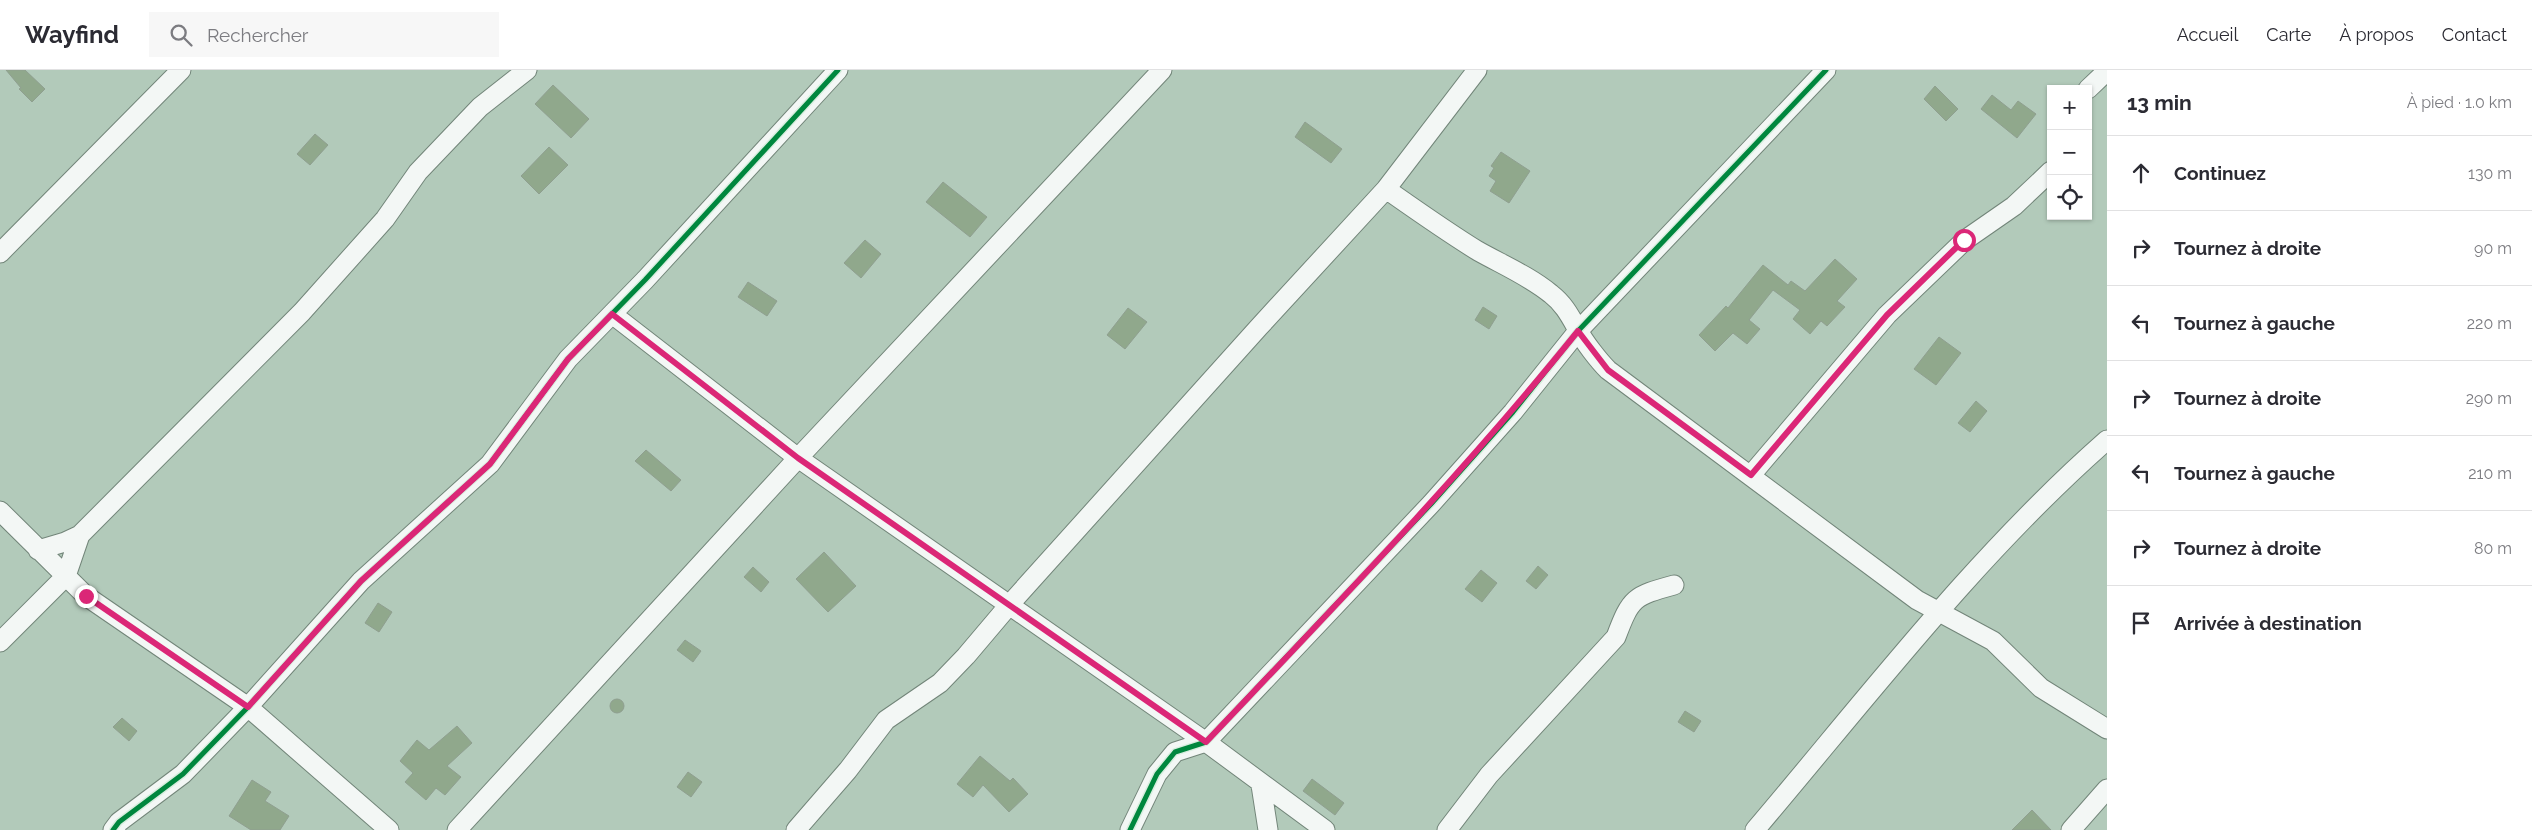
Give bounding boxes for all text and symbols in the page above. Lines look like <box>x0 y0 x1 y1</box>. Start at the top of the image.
search box <box>149 12 499 57</box>
text: Wayfind <box>25 20 119 49</box>
icon: search <box>167 21 195 49</box>
text: Rechercher <box>207 24 309 46</box>
text: Accueil <box>2177 24 2238 45</box>
text: Carte <box>2266 24 2311 45</box>
text: À propos <box>2339 24 2414 45</box>
text: Contact <box>2442 24 2507 45</box>
map controls <box>2047 85 2092 220</box>
button: + <box>2047 85 2092 130</box>
text: 13 min <box>2127 90 2192 115</box>
text: À pied · 1.0 km <box>2407 93 2512 112</box>
button: − <box>2047 130 2092 175</box>
icon: ahead <box>2127 159 2155 187</box>
text: Continuez <box>2174 162 2266 184</box>
text: 130 m <box>2468 164 2512 183</box>
button: locate <box>2047 175 2092 220</box>
route start <box>1953 229 1976 252</box>
icon: right <box>2127 234 2155 262</box>
text: Tournez à droite <box>2174 237 2321 259</box>
text: 90 m <box>2474 239 2512 258</box>
icon: left <box>2127 309 2155 337</box>
text: Tournez à gauche <box>2174 312 2335 334</box>
text: 220 m <box>2467 314 2512 333</box>
icon: right <box>2127 384 2155 412</box>
text: Tournez à droite <box>2174 387 2321 409</box>
text: 290 m <box>2466 389 2512 408</box>
icon: left <box>2127 459 2155 487</box>
text: Tournez à gauche <box>2174 462 2335 484</box>
text: 210 m <box>2468 464 2512 483</box>
icon: right <box>2127 534 2155 562</box>
text: Tournez à droite <box>2174 537 2321 559</box>
text: 80 m <box>2474 539 2512 558</box>
route end <box>75 585 98 608</box>
icon: arrive <box>2127 609 2155 637</box>
text: Arrivée à destination <box>2174 612 2362 634</box>

